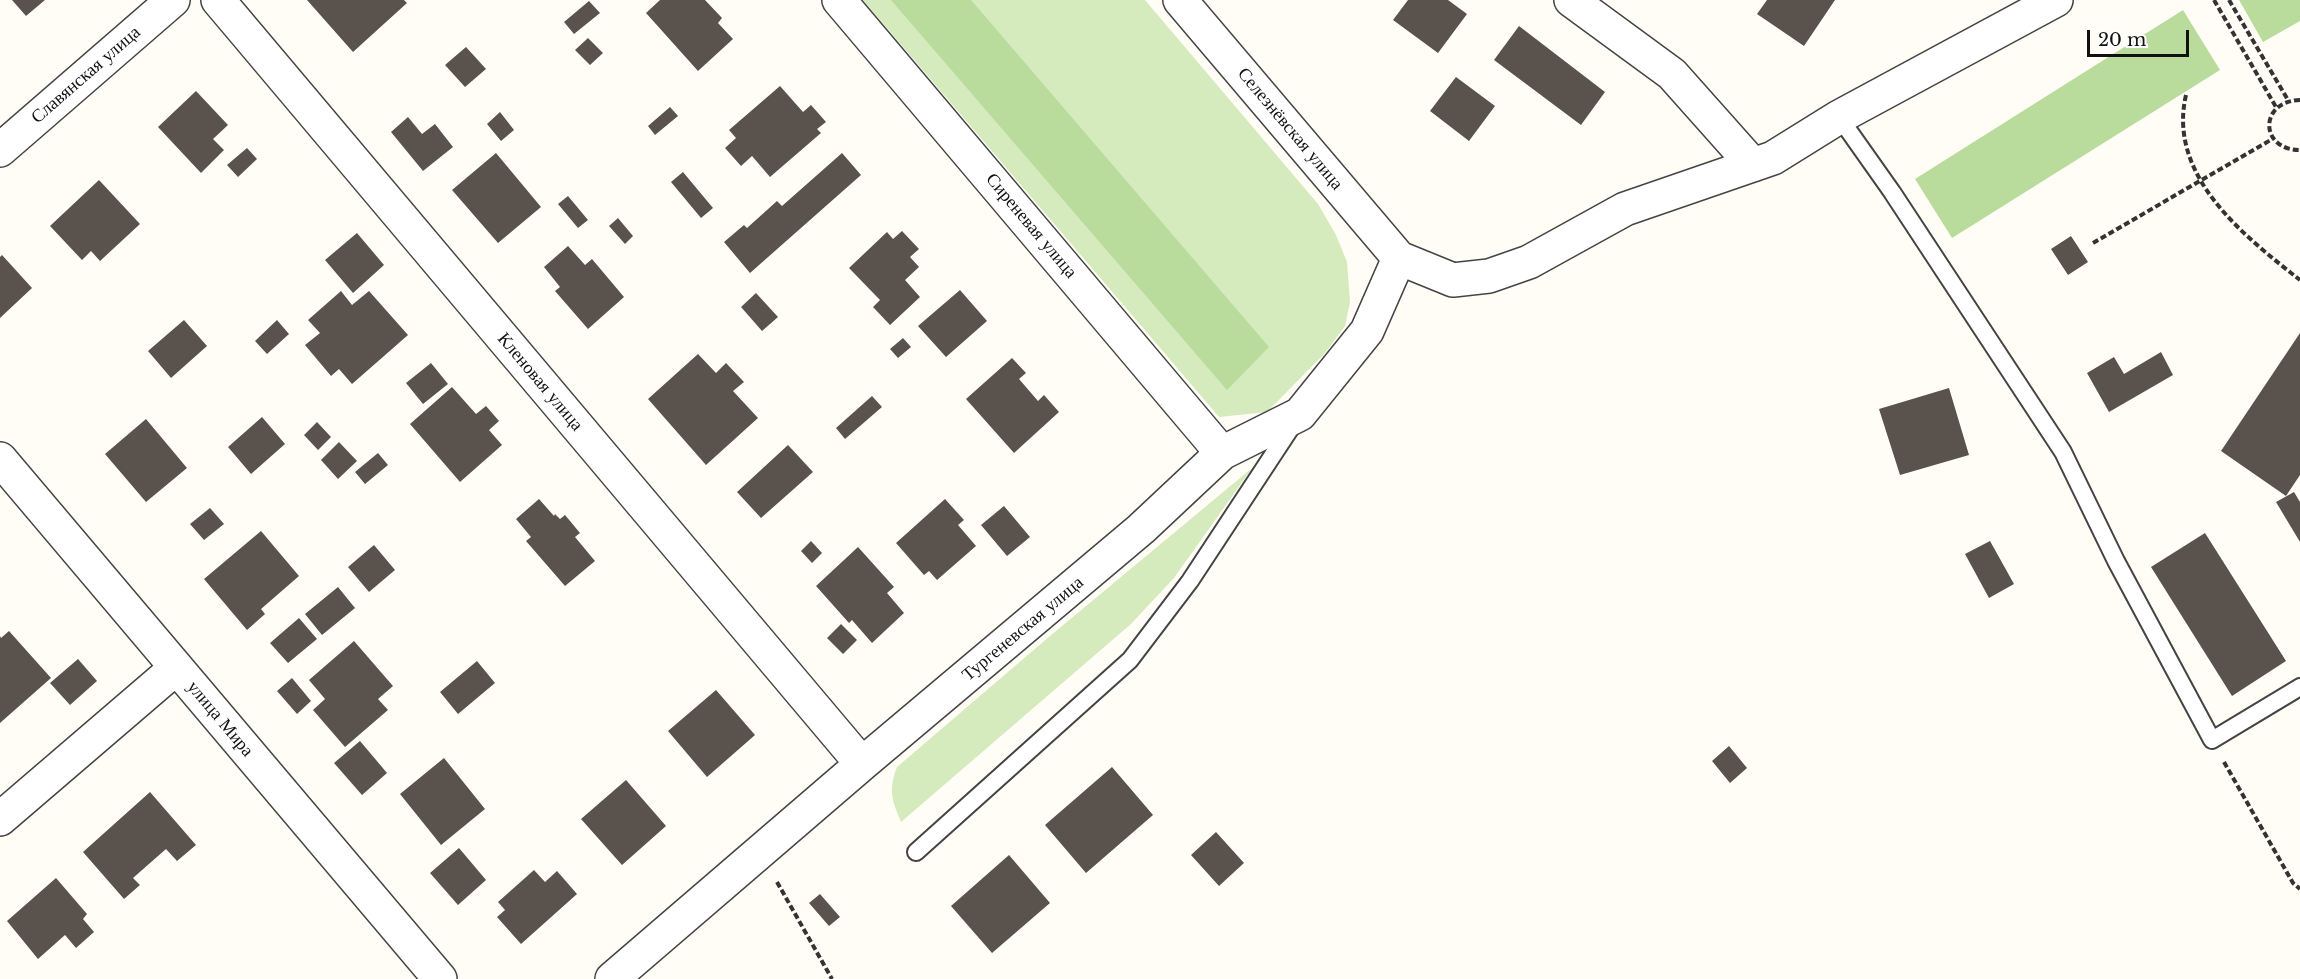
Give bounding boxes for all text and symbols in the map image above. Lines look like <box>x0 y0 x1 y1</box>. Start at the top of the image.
scale bar <box>2090 18 2192 56</box>
street label: Славянская улица <box>27 22 145 128</box>
text: 20 m <box>2098 29 2146 51</box>
street label: Селезнёвская улица <box>1233 64 1347 194</box>
street label: Сиреневая улица <box>981 169 1081 283</box>
street label: Кленовая улица <box>493 328 587 436</box>
street label: Тургеневская улица <box>958 572 1088 686</box>
street label: улица Мира <box>182 677 258 761</box>

